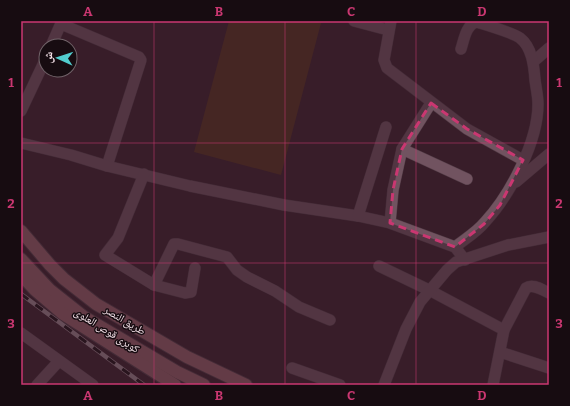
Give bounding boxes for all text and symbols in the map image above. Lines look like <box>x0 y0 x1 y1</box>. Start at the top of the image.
text: A <box>83 4 93 19</box>
text: B <box>215 4 223 19</box>
text: C <box>347 4 355 19</box>
text: D <box>477 4 487 19</box>
north arrow <box>38 38 78 78</box>
text: ش <box>42 51 56 64</box>
text: 1 <box>8 75 14 90</box>
text: 1 <box>556 75 562 90</box>
text: 2 <box>7 196 15 211</box>
text: 2 <box>555 196 563 211</box>
street label: طريق النصر <box>101 303 148 338</box>
street label: كوبرى قوص العلوى <box>72 305 142 356</box>
text: 3 <box>7 316 15 331</box>
text: 3 <box>555 316 563 331</box>
text: A <box>83 388 93 403</box>
text: B <box>215 388 223 403</box>
text: C <box>347 388 355 403</box>
text: D <box>477 388 487 403</box>

